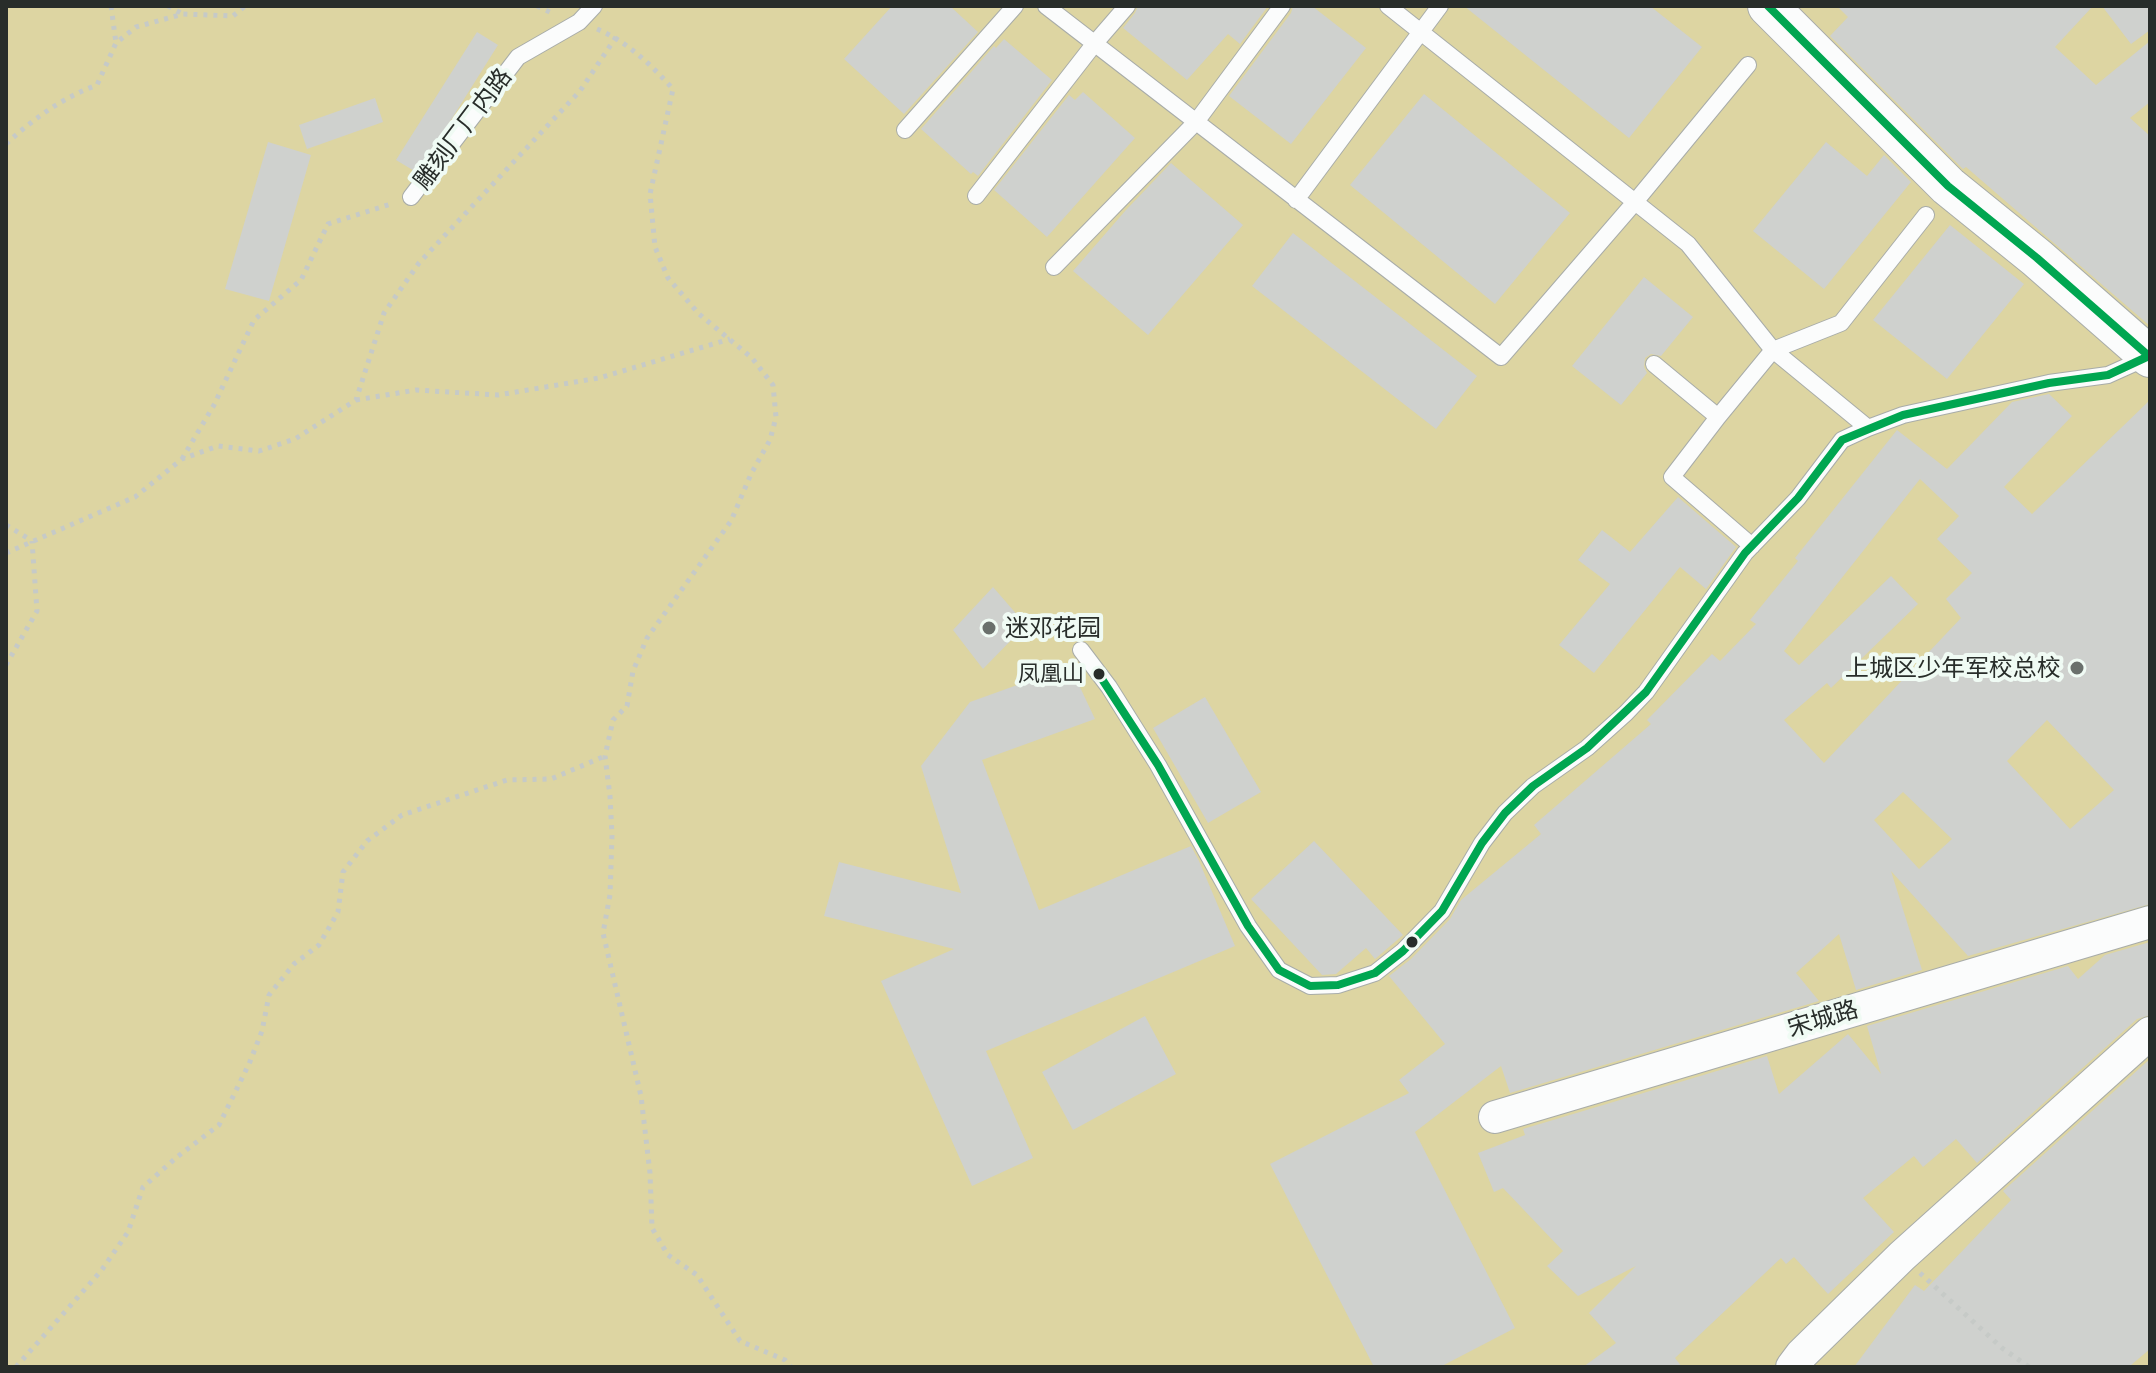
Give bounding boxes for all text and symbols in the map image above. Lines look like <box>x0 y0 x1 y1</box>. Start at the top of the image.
street label: 雕刻厂厂内路 <box>408 63 518 195</box>
place label: 迷邓花园 <box>1005 614 1101 642</box>
marker: 迷邓花园 <box>980 619 998 637</box>
place label: 上城区少年军校总校 <box>1845 654 2061 682</box>
marker: 上城区少年军校总校 <box>2068 659 2086 677</box>
place label: 凤凰山 <box>1018 661 1084 687</box>
marker: 凤凰山 <box>1091 666 1107 682</box>
unlabelled marker <box>1404 934 1420 950</box>
street label: 宋城路 <box>1784 995 1862 1043</box>

